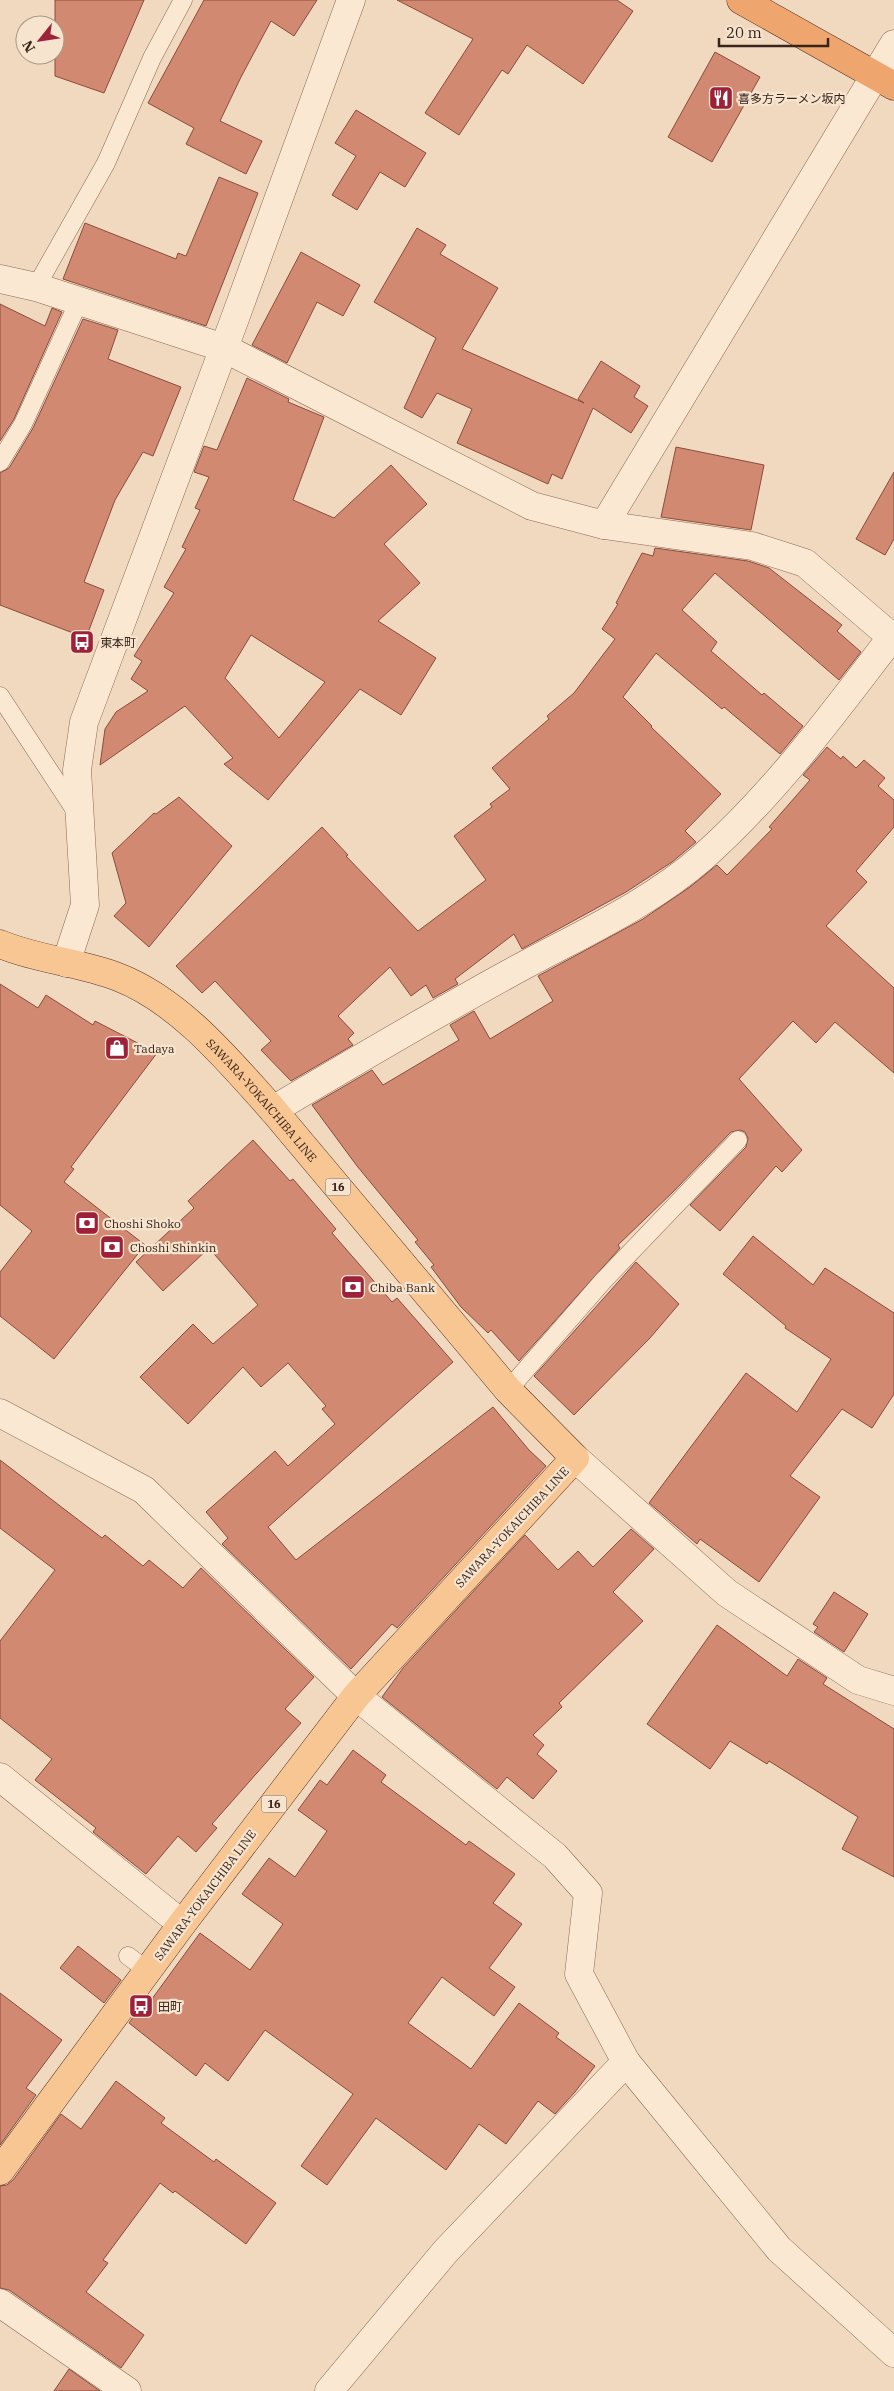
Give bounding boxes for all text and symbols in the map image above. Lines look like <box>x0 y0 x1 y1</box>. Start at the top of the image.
north arrow <box>15 15 65 65</box>
scale bar <box>719 15 828 47</box>
text: 20 m <box>726 23 762 42</box>
text: N <box>18 37 39 56</box>
restaurant icon: 喜多方ラーメン坂内 <box>708 85 734 111</box>
place label: 喜多方ラーメン坂内 <box>738 91 846 106</box>
bus stop icon: 東本町 <box>69 629 95 655</box>
place label: 東本町 <box>100 635 136 650</box>
shop icon: Tadaya <box>104 1035 130 1061</box>
street label: SAWARA-YOKAICHIBA LINE <box>203 1035 321 1165</box>
place label: Tadaya <box>134 1041 175 1056</box>
road number: 16 <box>326 1178 350 1196</box>
bank icon: Choshi Shoko <box>74 1210 100 1236</box>
place label: Choshi Shoko <box>104 1216 181 1231</box>
bank icon: Choshi Shinkin <box>99 1234 125 1260</box>
place label: Choshi Shinkin <box>130 1240 217 1255</box>
bank icon: Chiba Bank <box>340 1274 366 1300</box>
place label: Chiba Bank <box>370 1280 435 1295</box>
street label: SAWARA-YOKAICHIBA LINE <box>452 1464 572 1590</box>
road number: 16 <box>262 1796 286 1812</box>
street label: SAWARA-YOKAICHIBA LINE <box>151 1827 259 1963</box>
bus stop icon: 田町 <box>128 1993 154 2019</box>
place label: 田町 <box>158 1999 182 2014</box>

